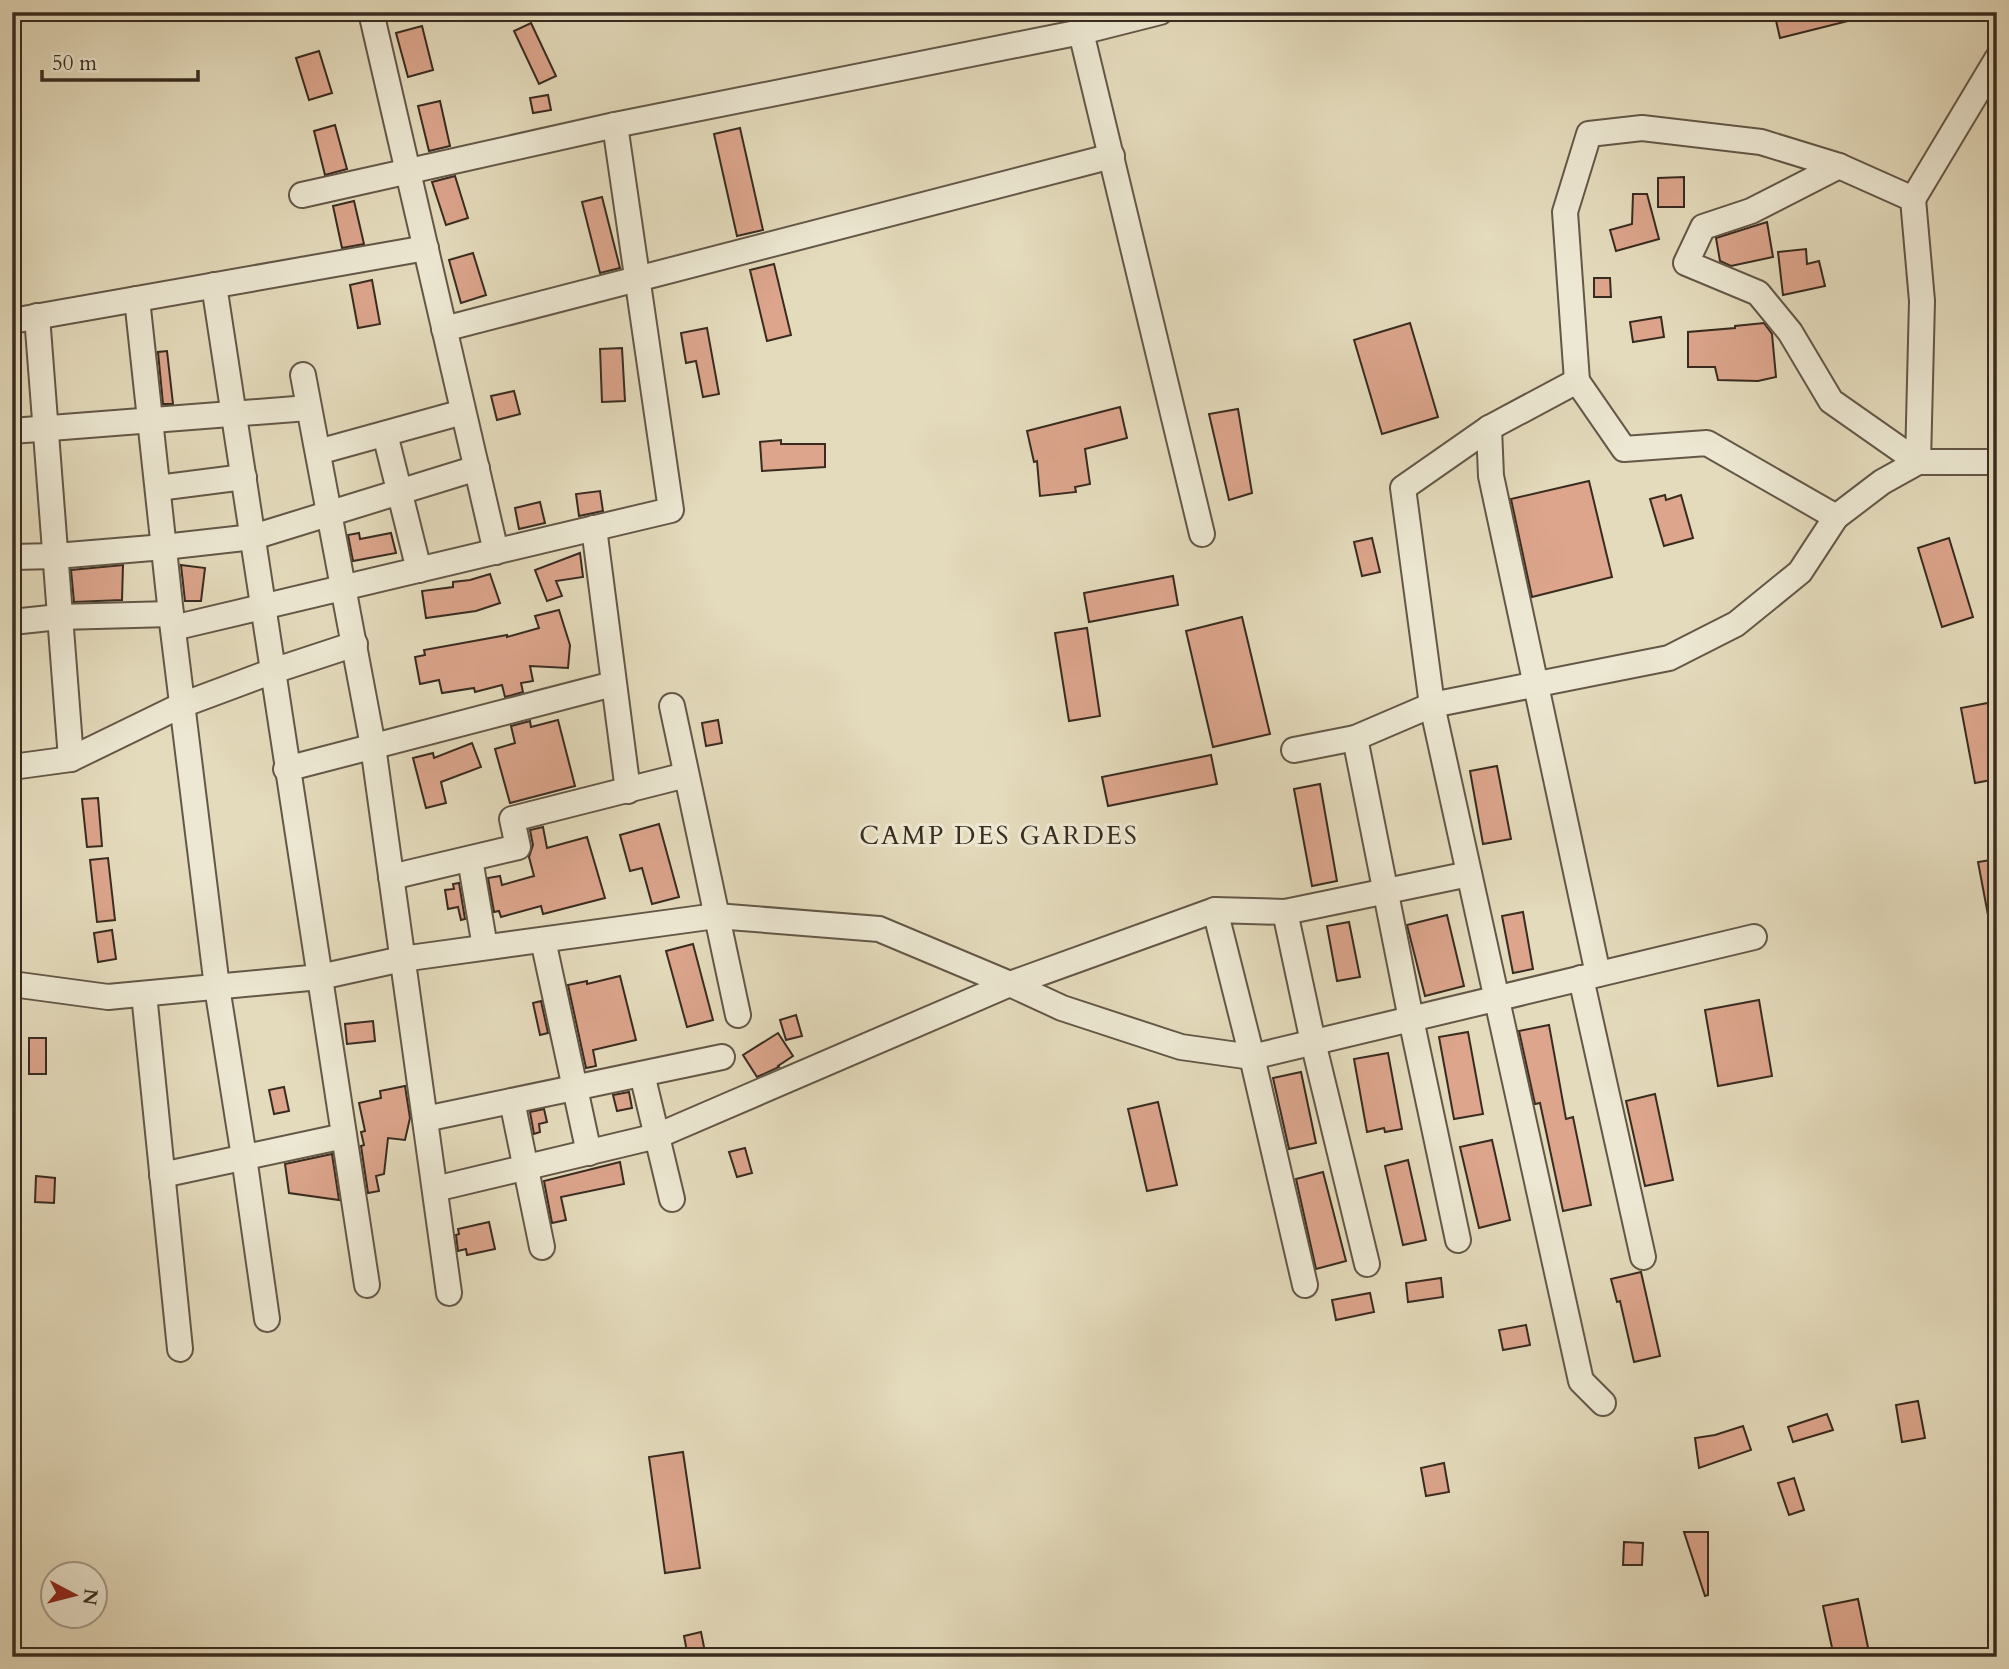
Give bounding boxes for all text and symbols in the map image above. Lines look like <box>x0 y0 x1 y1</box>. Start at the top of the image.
scale bar <box>42 38 198 82</box>
text: 50 m <box>52 49 97 78</box>
district label: CAMP DES GARDES <box>859 818 1139 853</box>
north arrow <box>38 1560 108 1630</box>
text: N <box>76 1587 104 1607</box>

